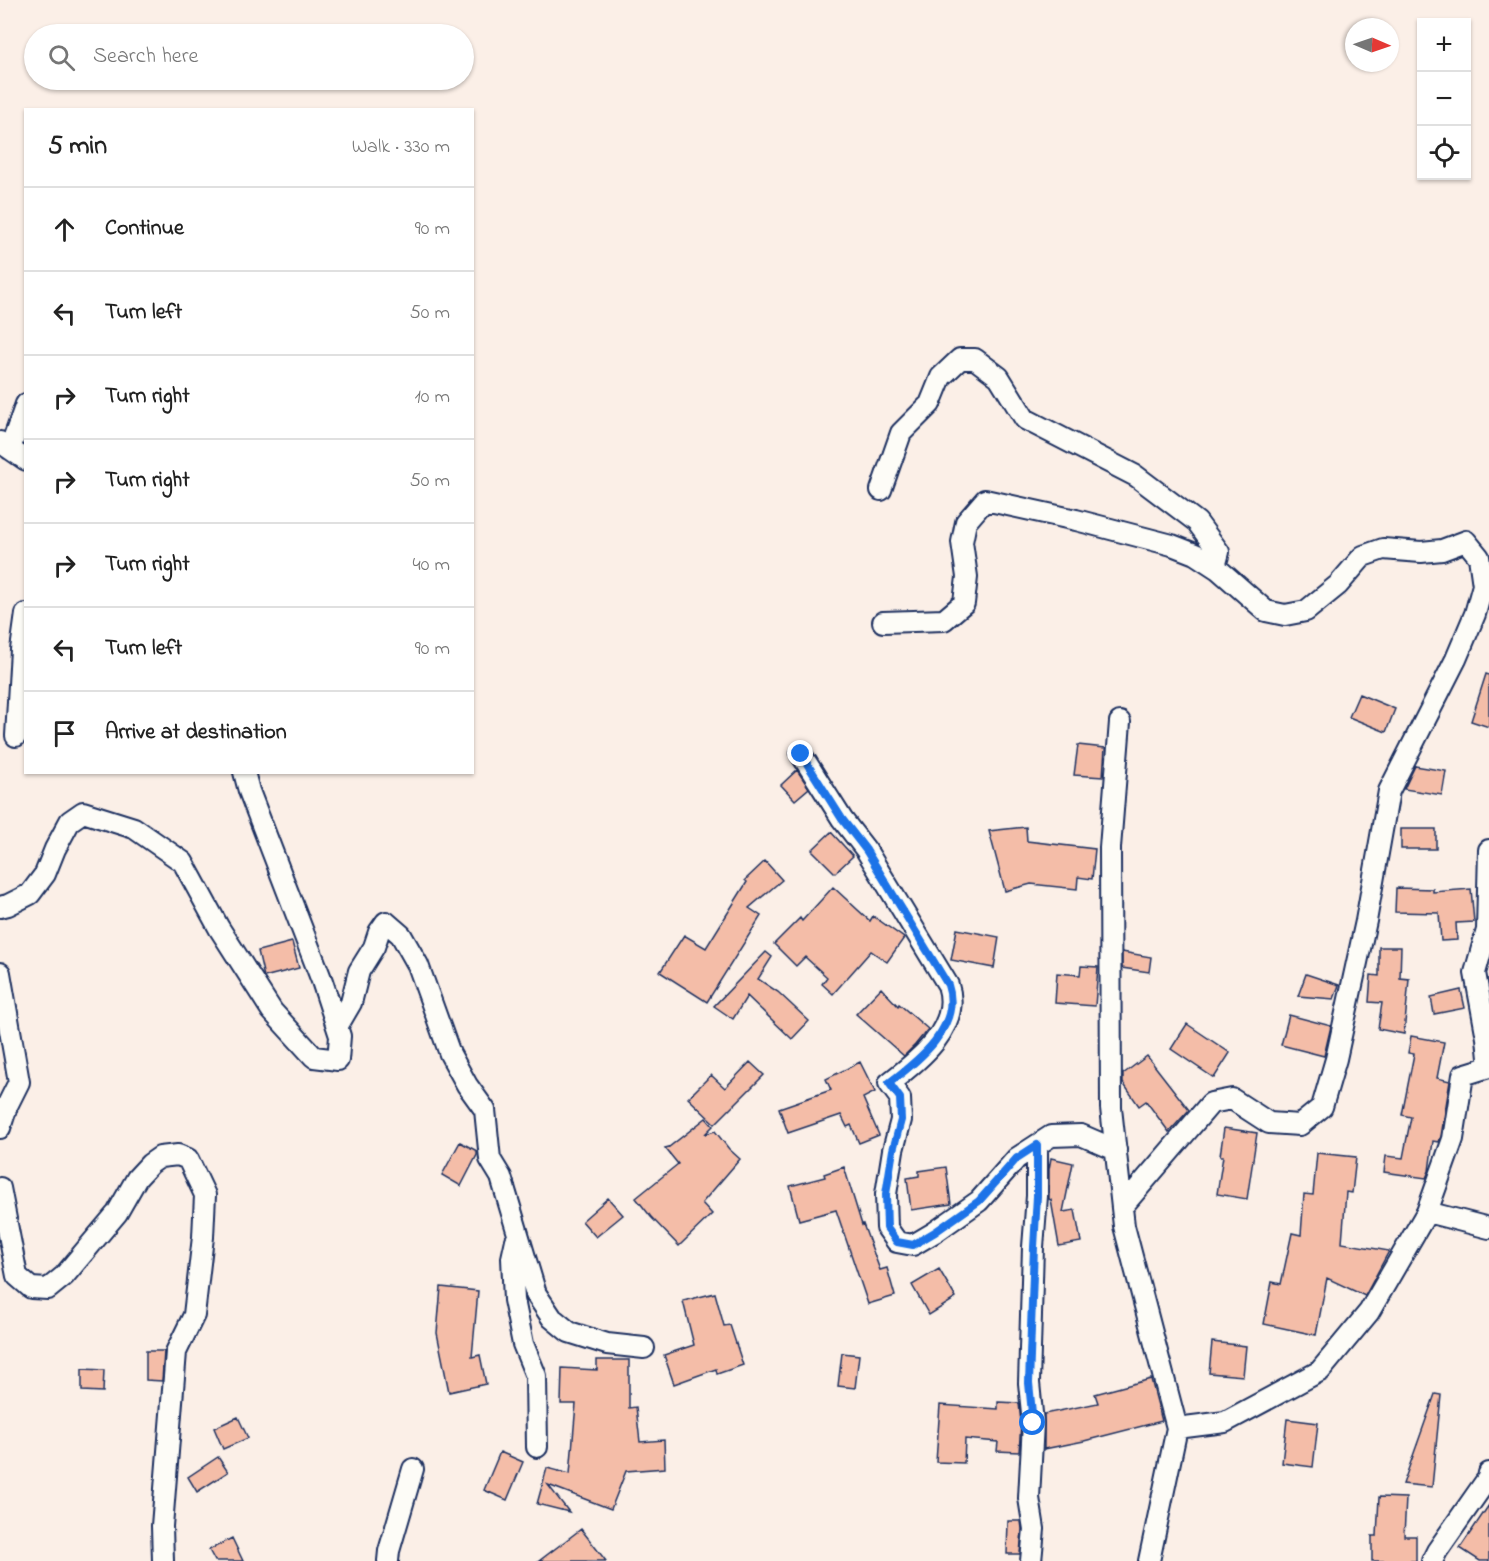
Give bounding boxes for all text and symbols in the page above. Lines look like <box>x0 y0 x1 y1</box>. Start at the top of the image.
north arrow <box>1345 18 1399 72</box>
map controls <box>1417 18 1471 180</box>
button: + <box>1417 18 1471 72</box>
search box <box>24 24 474 90</box>
icon: search <box>45 41 78 74</box>
text: Search here <box>93 41 198 73</box>
button: − <box>1417 72 1471 126</box>
button: locate <box>1417 126 1471 180</box>
text: 5 min <box>48 128 107 166</box>
text: Walk · 330 m <box>352 133 450 162</box>
icon: ahead <box>48 213 81 246</box>
text: Continue <box>105 213 184 245</box>
text: 90 m <box>415 215 450 244</box>
icon: left <box>48 297 81 330</box>
text: Turn left <box>105 297 182 329</box>
text: 50 m <box>409 299 450 328</box>
icon: right <box>48 381 81 414</box>
text: Turn right <box>105 381 190 413</box>
text: 10 m <box>414 383 450 412</box>
icon: right <box>48 465 81 498</box>
text: Turn right <box>105 465 190 497</box>
text: 50 m <box>409 467 450 496</box>
icon: right <box>48 549 81 582</box>
text: Turn right <box>105 549 190 581</box>
text: 40 m <box>413 551 450 580</box>
icon: left <box>48 633 81 666</box>
text: Turn left <box>105 633 182 665</box>
text: 90 m <box>415 635 450 664</box>
icon: arrive <box>48 717 81 750</box>
text: Arrive at destination <box>105 717 287 749</box>
route end <box>787 740 813 766</box>
route start <box>1019 1409 1045 1435</box>

